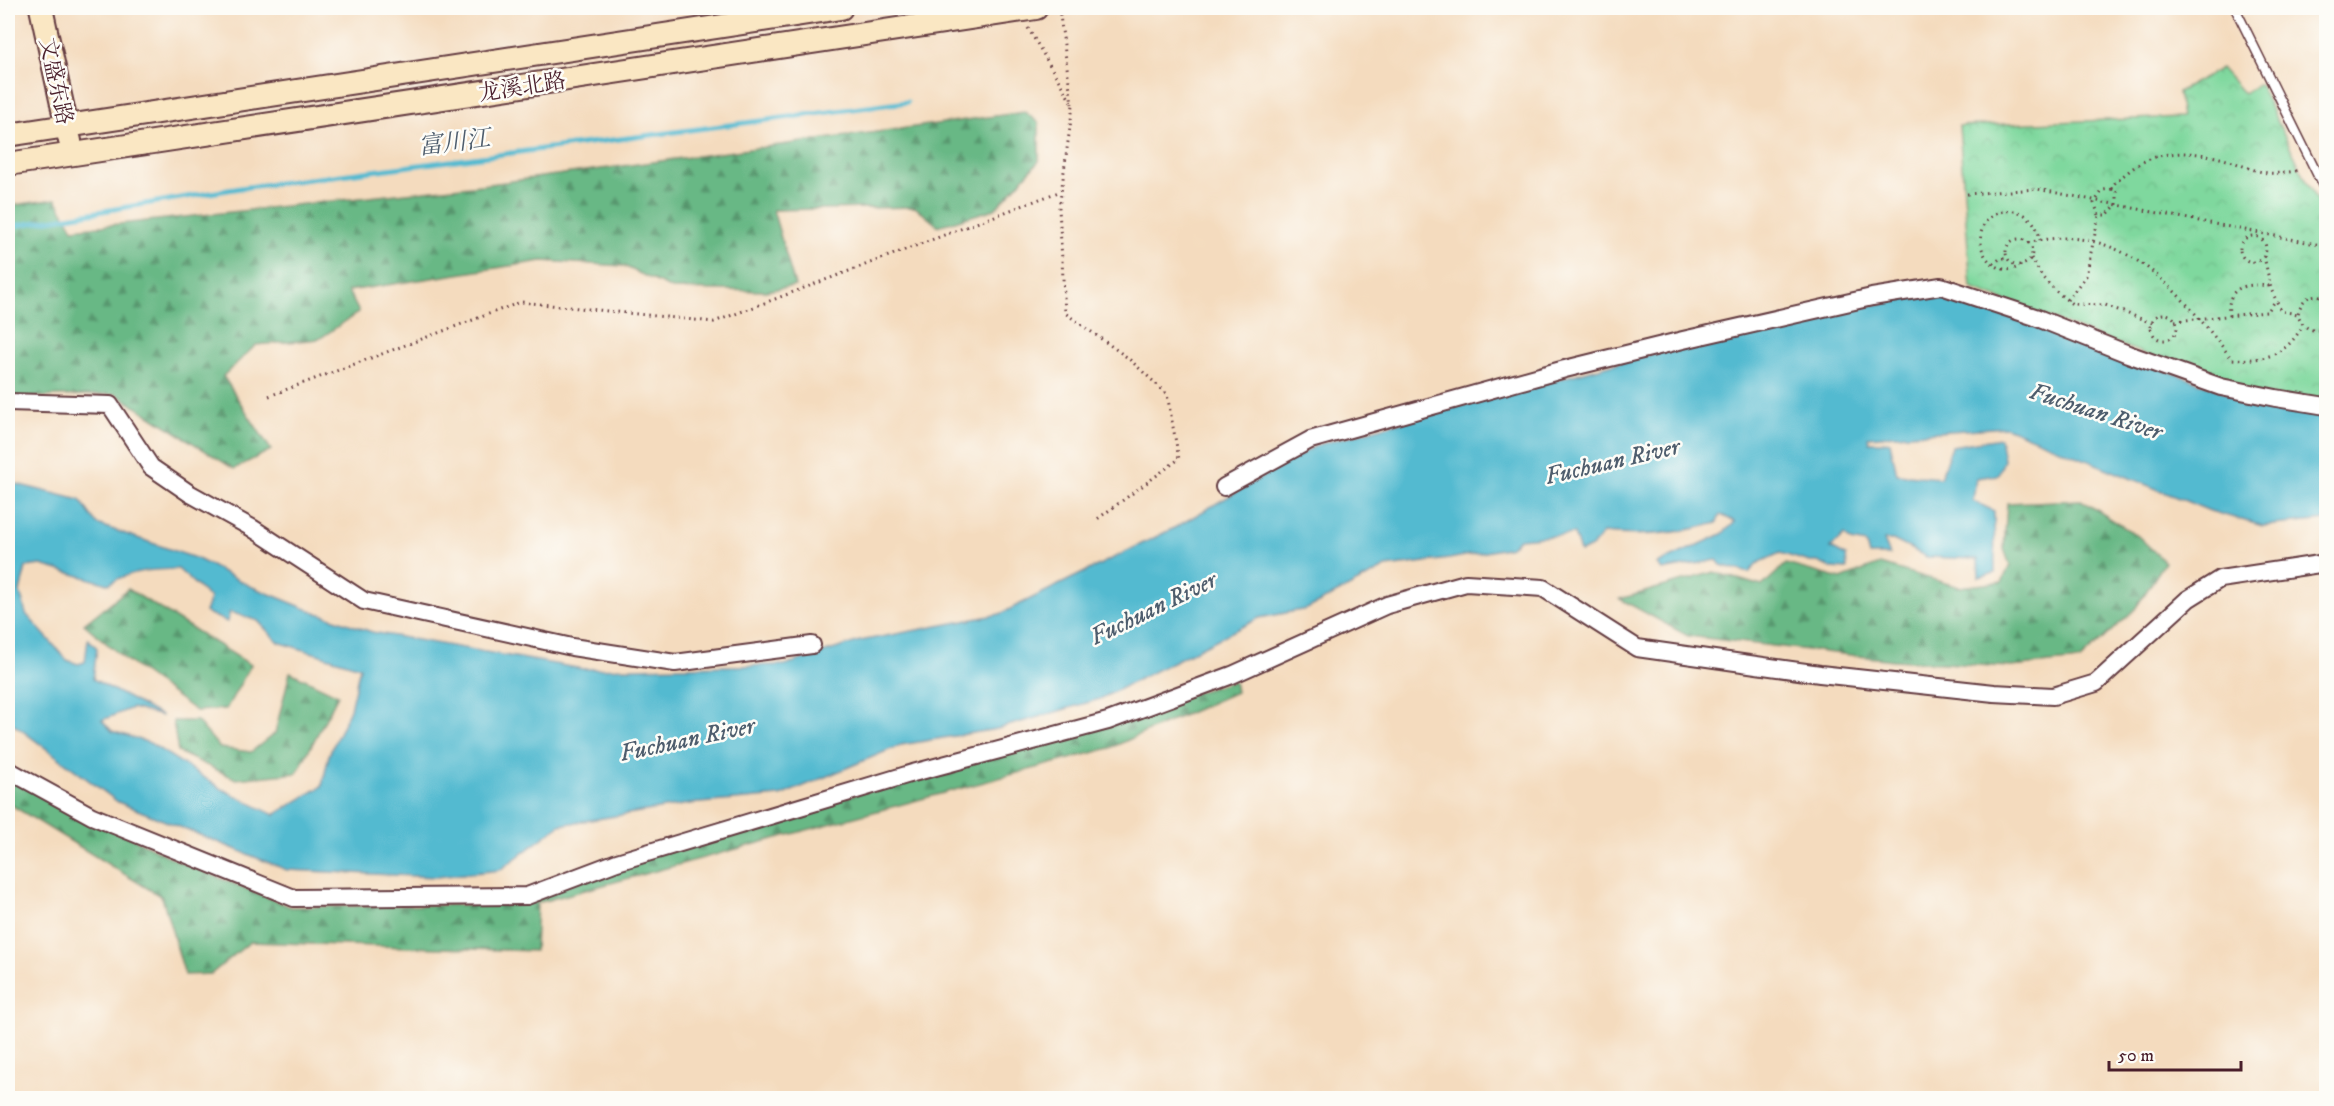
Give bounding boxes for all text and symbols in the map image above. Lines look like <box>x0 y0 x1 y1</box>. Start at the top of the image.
street label: 文盛东路 <box>33 35 78 127</box>
street label: 龙溪北路 <box>477 67 568 108</box>
water label: 富川江 <box>417 123 495 162</box>
water label: Fuchuan River <box>2026 376 2168 448</box>
water label: Fuchuan River <box>1542 431 1685 492</box>
water label: Fuchuan River <box>1085 564 1224 652</box>
water label: Fuchuan River <box>617 711 760 769</box>
scale bar <box>2109 1034 2241 1072</box>
text: 50 m <box>2118 1045 2154 1067</box>

